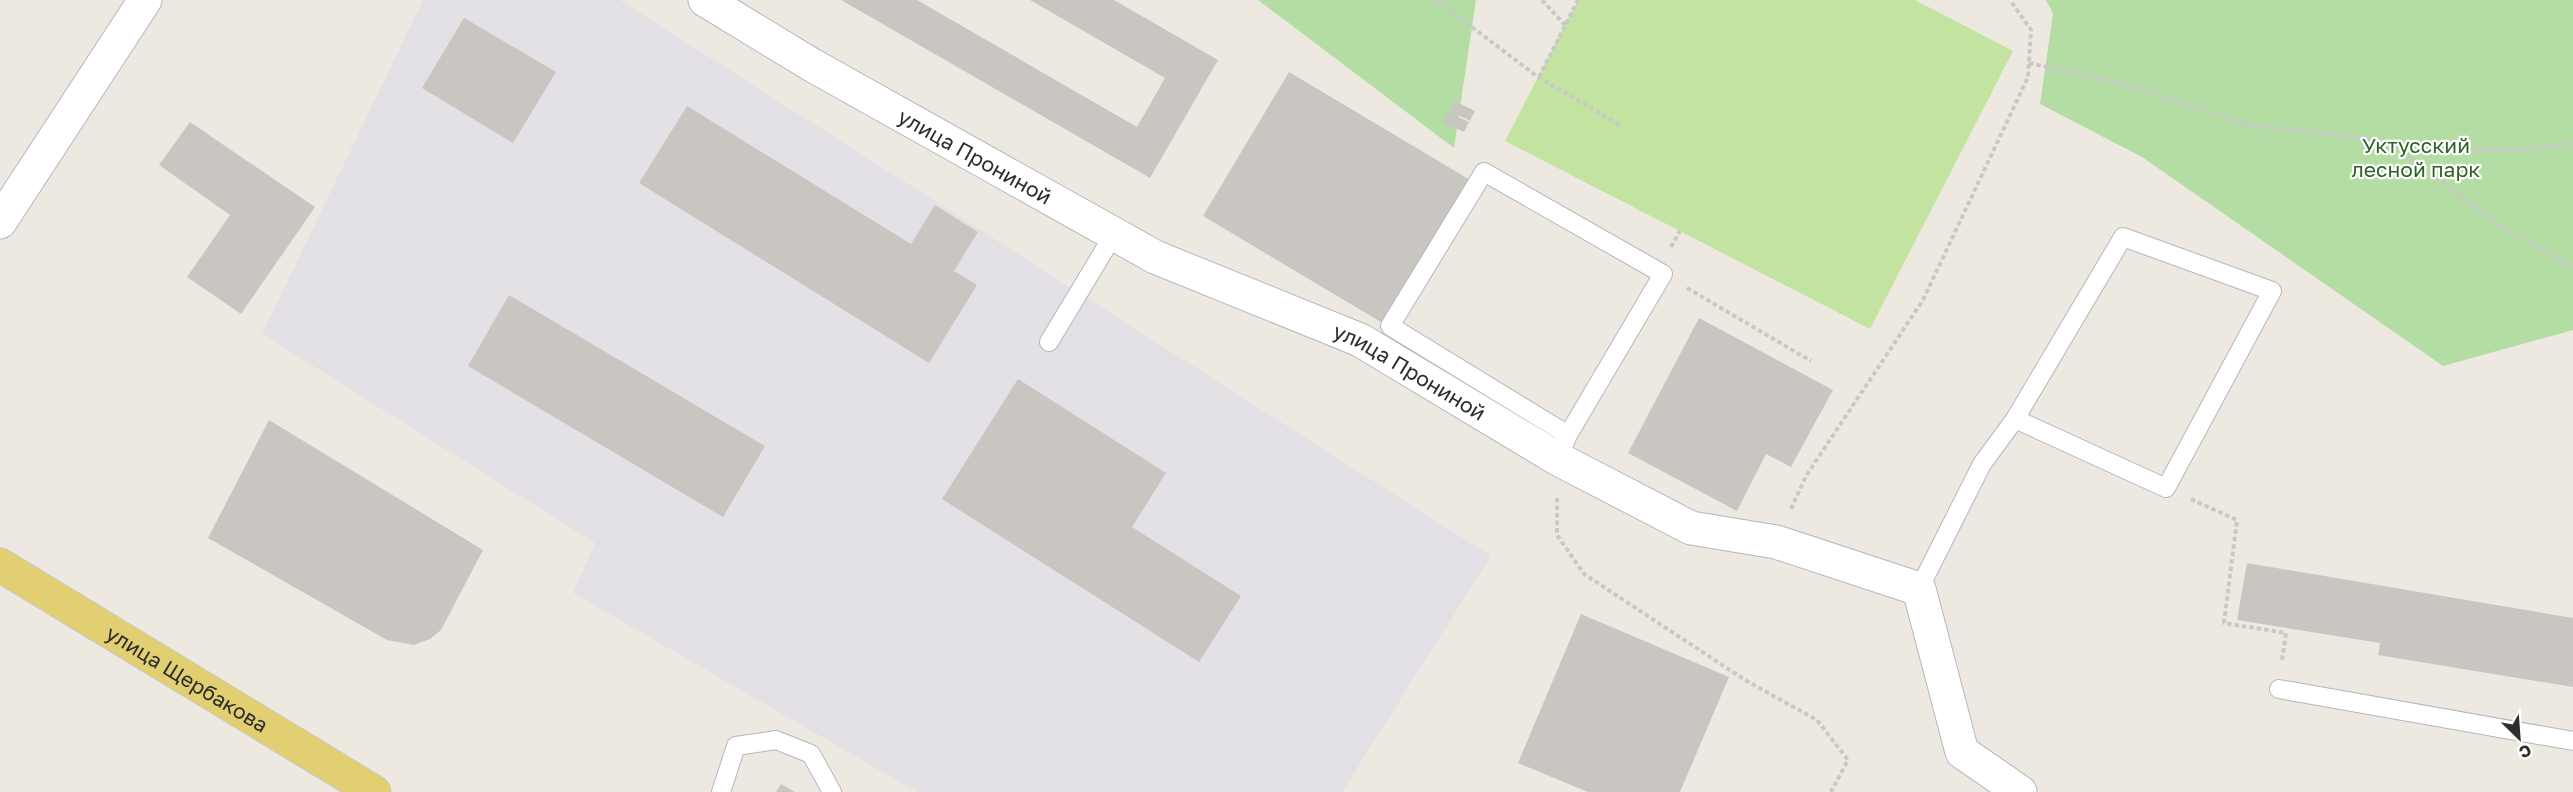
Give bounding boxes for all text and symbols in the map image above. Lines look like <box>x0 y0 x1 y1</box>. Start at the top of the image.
street label: улица Прониной <box>894 103 1056 210</box>
park label: Уктусский лесной парк <box>2352 132 2480 182</box>
street label: улица Прониной <box>1330 318 1491 426</box>
street label: улица Щербакова <box>101 620 273 738</box>
north arrow <box>2489 708 2549 768</box>
text: С <box>2516 740 2535 763</box>

